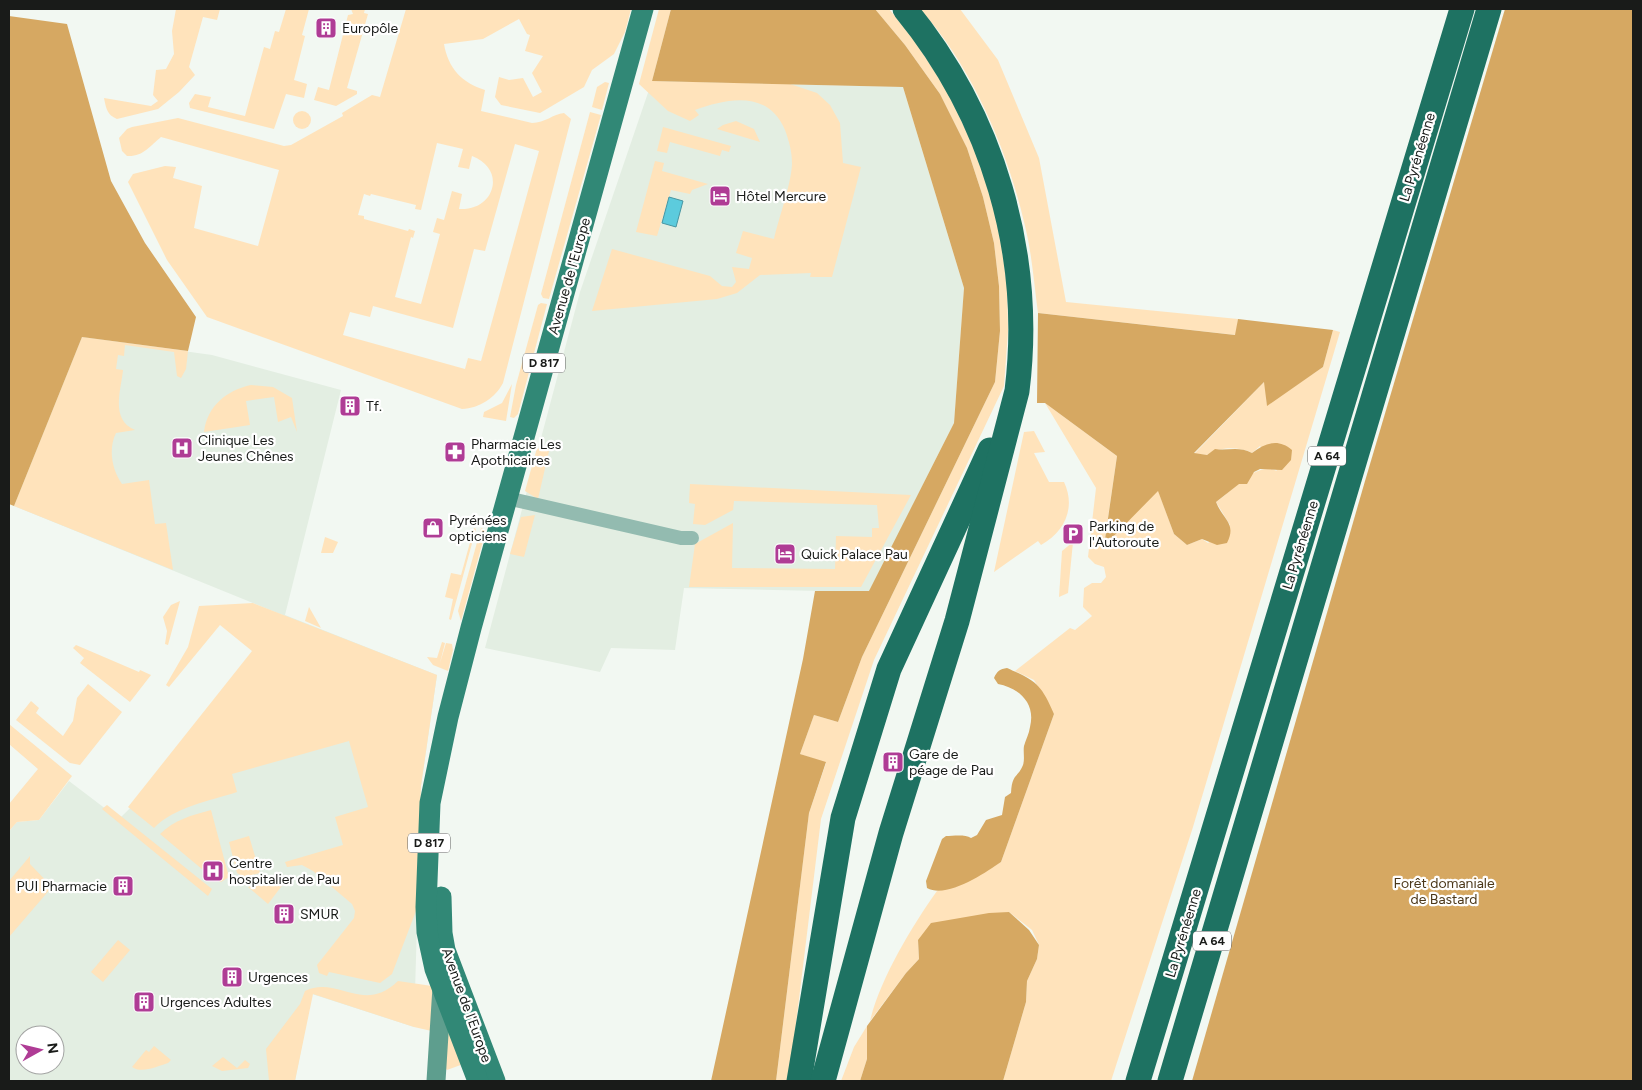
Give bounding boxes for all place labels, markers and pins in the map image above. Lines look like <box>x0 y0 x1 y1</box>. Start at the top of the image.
building icon: Europôle <box>314 16 338 40</box>
place label: Europôle <box>342 20 398 37</box>
hotel icon: Hôtel Mercure <box>708 184 732 208</box>
place label: Hôtel Mercure <box>736 188 826 205</box>
building icon: Tf. <box>338 394 362 418</box>
place label: Tf. <box>366 398 382 415</box>
place label: Clinique Les Jeunes Chênes <box>198 432 294 465</box>
hospital icon: Clinique Les Jeunes Chênes <box>170 436 194 460</box>
place label: Pharmacie Les Apothicaires <box>471 436 561 469</box>
pharmacy icon: Pharmacie Les Apothicaires <box>443 440 467 464</box>
place label: Pyrénées opticiens <box>449 512 507 545</box>
shop icon: Pyrénées opticiens <box>421 516 445 540</box>
place label: Parking de l'Autoroute <box>1089 518 1159 551</box>
parking icon: Parking de l'Autoroute <box>1061 522 1085 546</box>
hotel icon: Quick Palace Pau <box>773 542 797 566</box>
place label: Quick Palace Pau <box>801 546 908 563</box>
place label: Gare de péage de Pau <box>909 746 994 779</box>
building icon: Gare de péage de Pau <box>881 750 905 774</box>
place label: Centre hospitalier de Pau <box>229 855 340 888</box>
hospital icon: Centre hospitalier de Pau <box>201 859 225 883</box>
building icon: PUI Pharmacie <box>111 874 135 898</box>
place label: PUI Pharmacie <box>16 878 107 895</box>
building icon: SMUR <box>272 902 296 926</box>
place label: SMUR <box>300 906 339 923</box>
building icon: Urgences <box>220 965 244 989</box>
place label: Urgences <box>248 969 308 986</box>
building icon: Urgences Adultes <box>132 990 156 1014</box>
place label: Urgences Adultes <box>160 994 271 1011</box>

